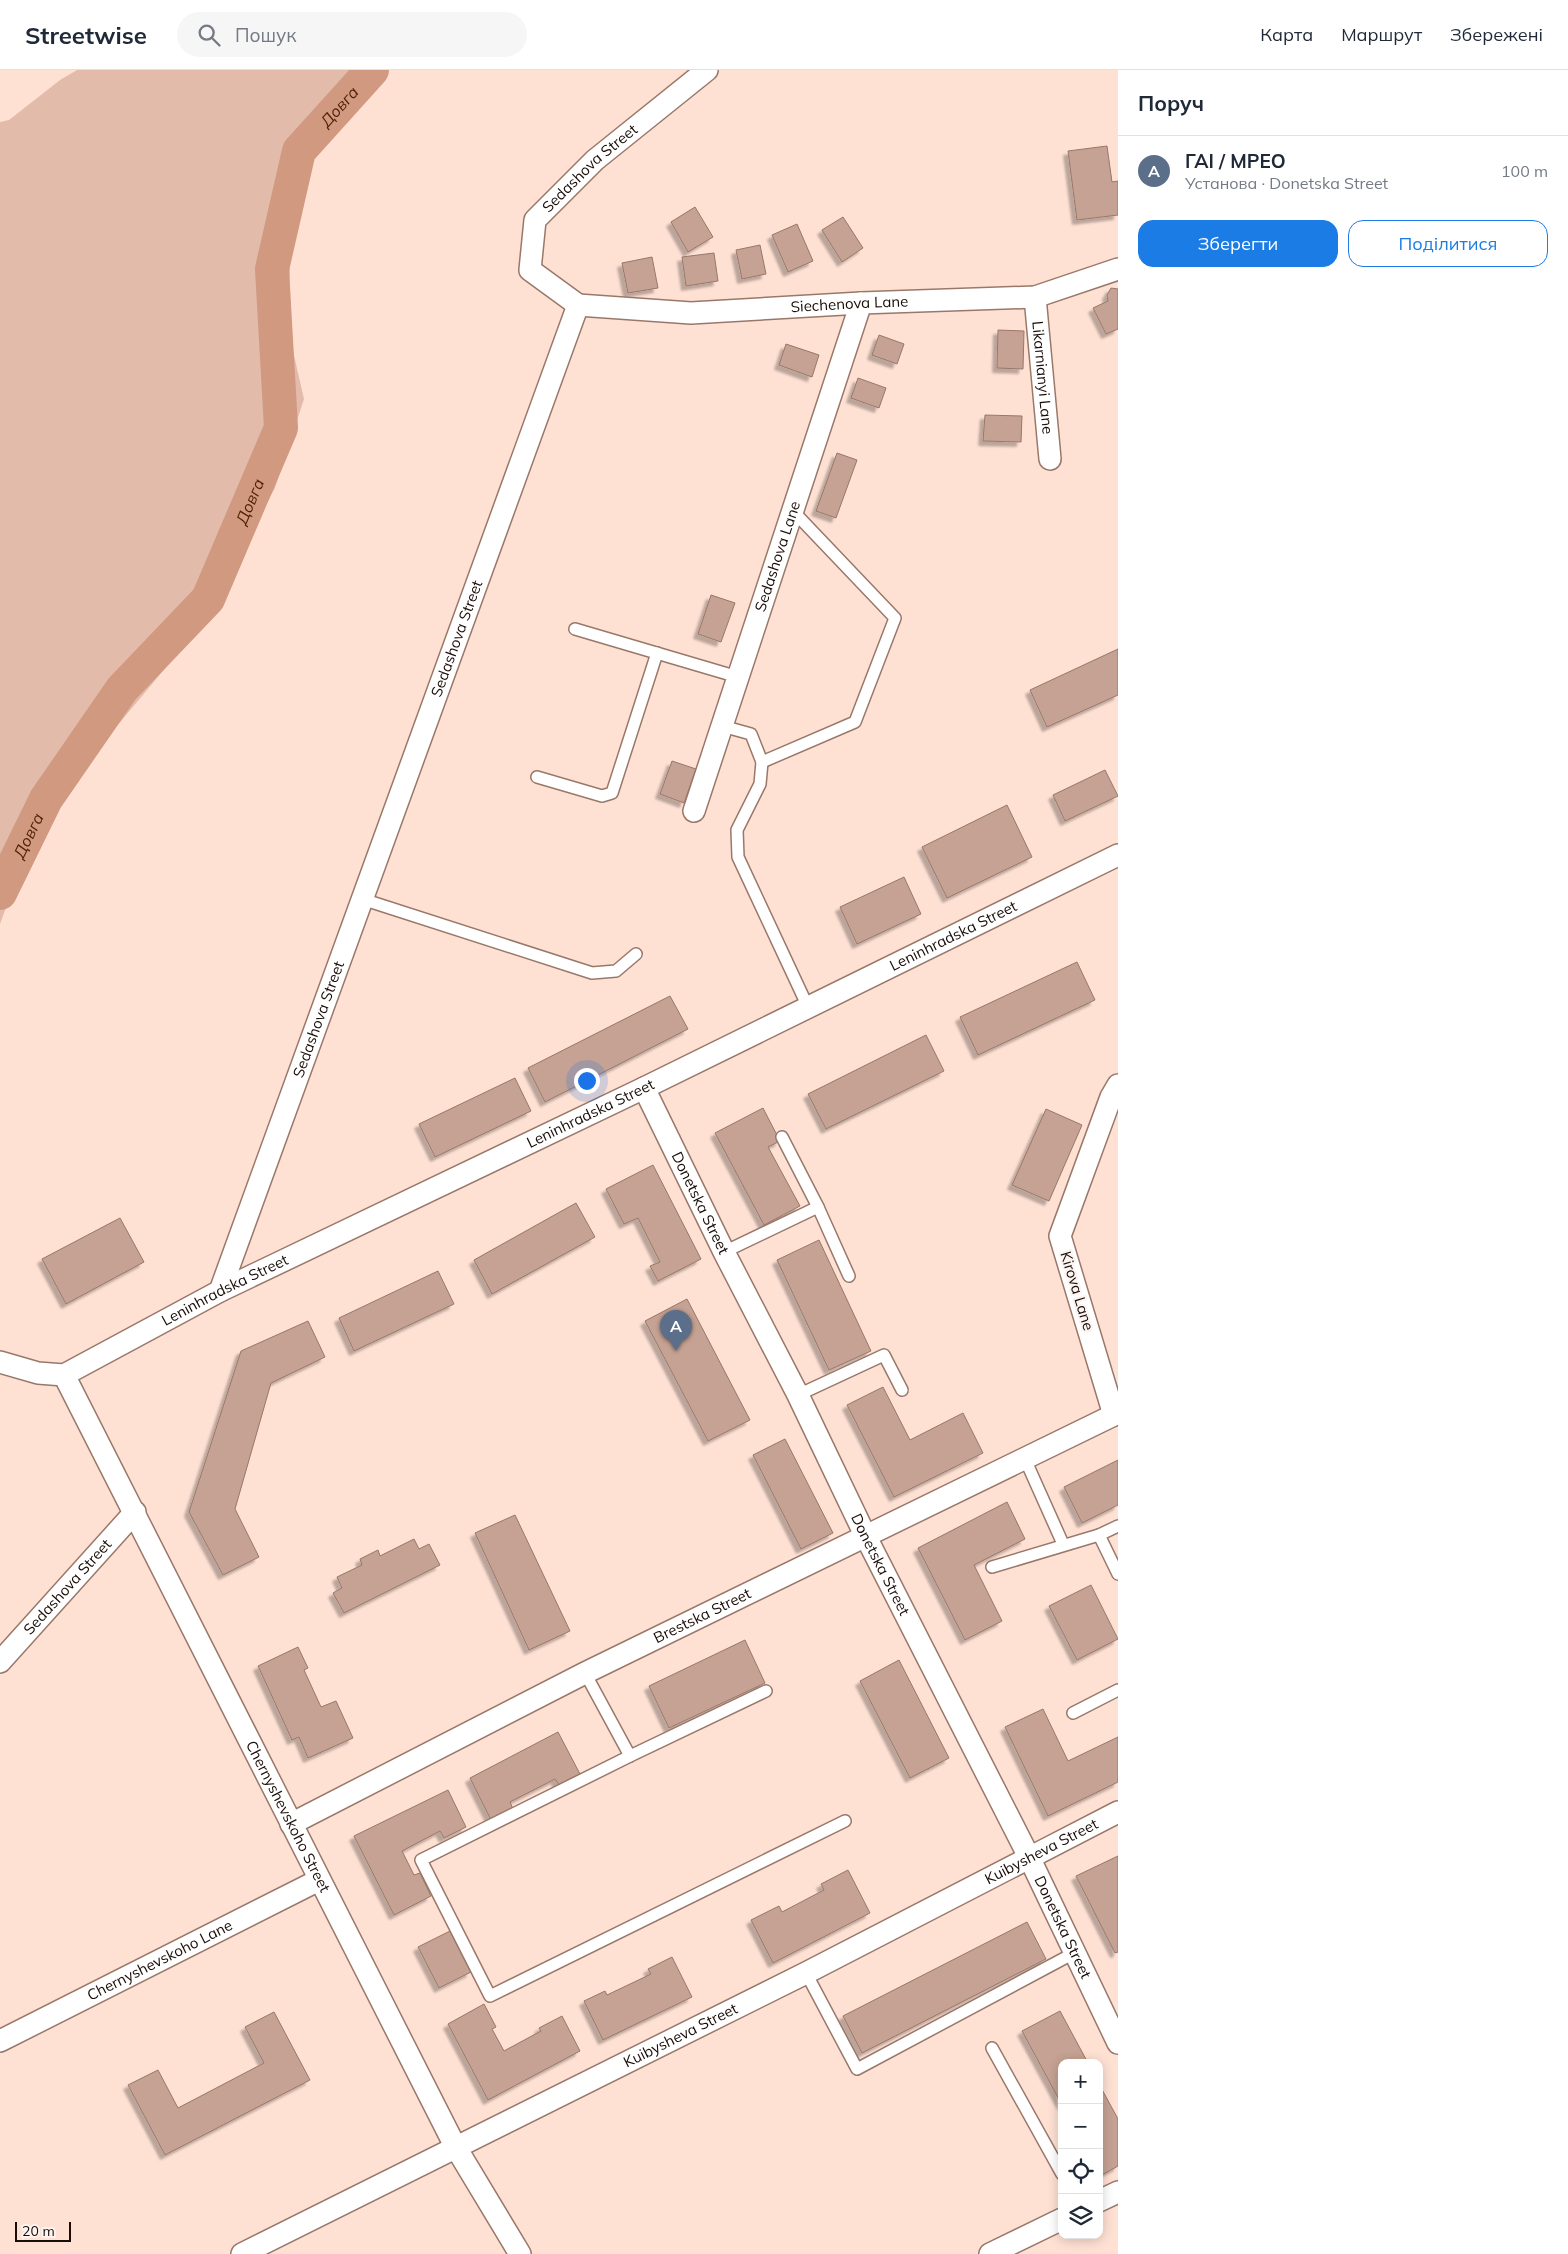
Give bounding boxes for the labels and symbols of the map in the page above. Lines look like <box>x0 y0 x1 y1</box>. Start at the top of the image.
water label: Довга <box>315 82 363 132</box>
street label: Sedashova Street <box>538 120 641 216</box>
street label: Siechenova Lane <box>790 291 909 316</box>
street label: Likarnianyi Lane <box>1028 320 1058 435</box>
water label: Довга <box>231 475 268 528</box>
street label: Sedashova Lane <box>750 499 804 614</box>
street label: Sedashova Street <box>427 578 486 699</box>
water label: Довга <box>8 809 48 862</box>
street label: Leninhradska Street <box>886 896 1020 975</box>
street label: Sedashova Street <box>288 958 348 1080</box>
your location <box>574 1068 600 1094</box>
street label: Leninhradska Street <box>523 1074 657 1152</box>
street label: Donetska Street <box>668 1149 734 1257</box>
street label: Kirova Lane <box>1056 1249 1099 1333</box>
street label: Leninhradska Street <box>158 1250 291 1330</box>
pin: A <box>660 1310 692 1351</box>
street label: Donetska Street <box>847 1510 914 1618</box>
street label: Sedashova Street <box>19 1535 115 1639</box>
street label: Brestska Street <box>650 1584 754 1647</box>
street label: Chernyshevskoho Street <box>242 1737 335 1895</box>
street label: Kuibysheva Street <box>981 1814 1101 1888</box>
street label: Donetska Street <box>1030 1873 1096 1982</box>
street label: Chernyshevskoho Lane <box>84 1915 235 2005</box>
street label: Kuibysheva Street <box>620 1999 741 2071</box>
scale bar <box>15 2219 71 2242</box>

